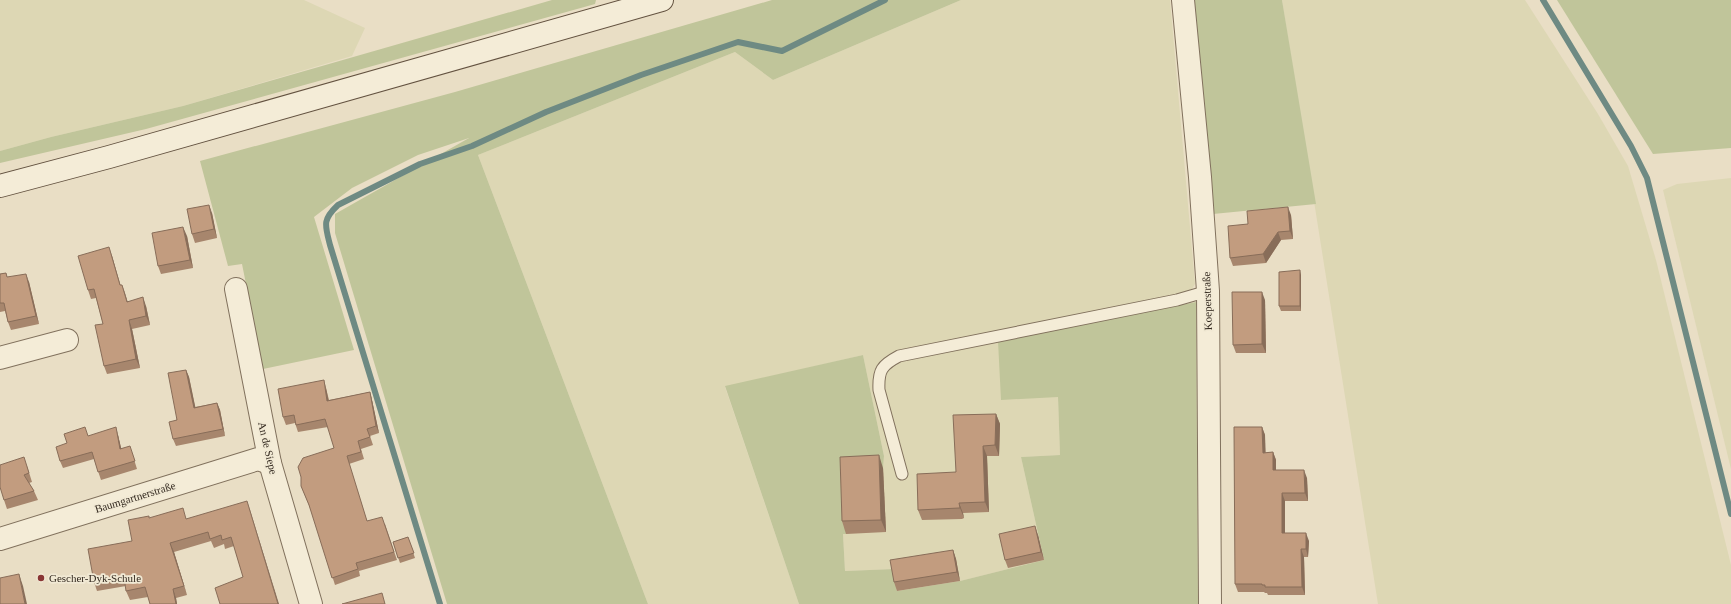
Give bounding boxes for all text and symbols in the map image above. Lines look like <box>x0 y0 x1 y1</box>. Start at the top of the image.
street label: Koeperstraße <box>1200 271 1214 331</box>
street label: An de Siepe <box>256 420 280 476</box>
street label: Baumgartnerstraße <box>93 479 177 515</box>
place label: Gescher-Dyk-Schule <box>49 572 141 584</box>
marker: Gescher-Dyk-Schule <box>36 573 46 583</box>

